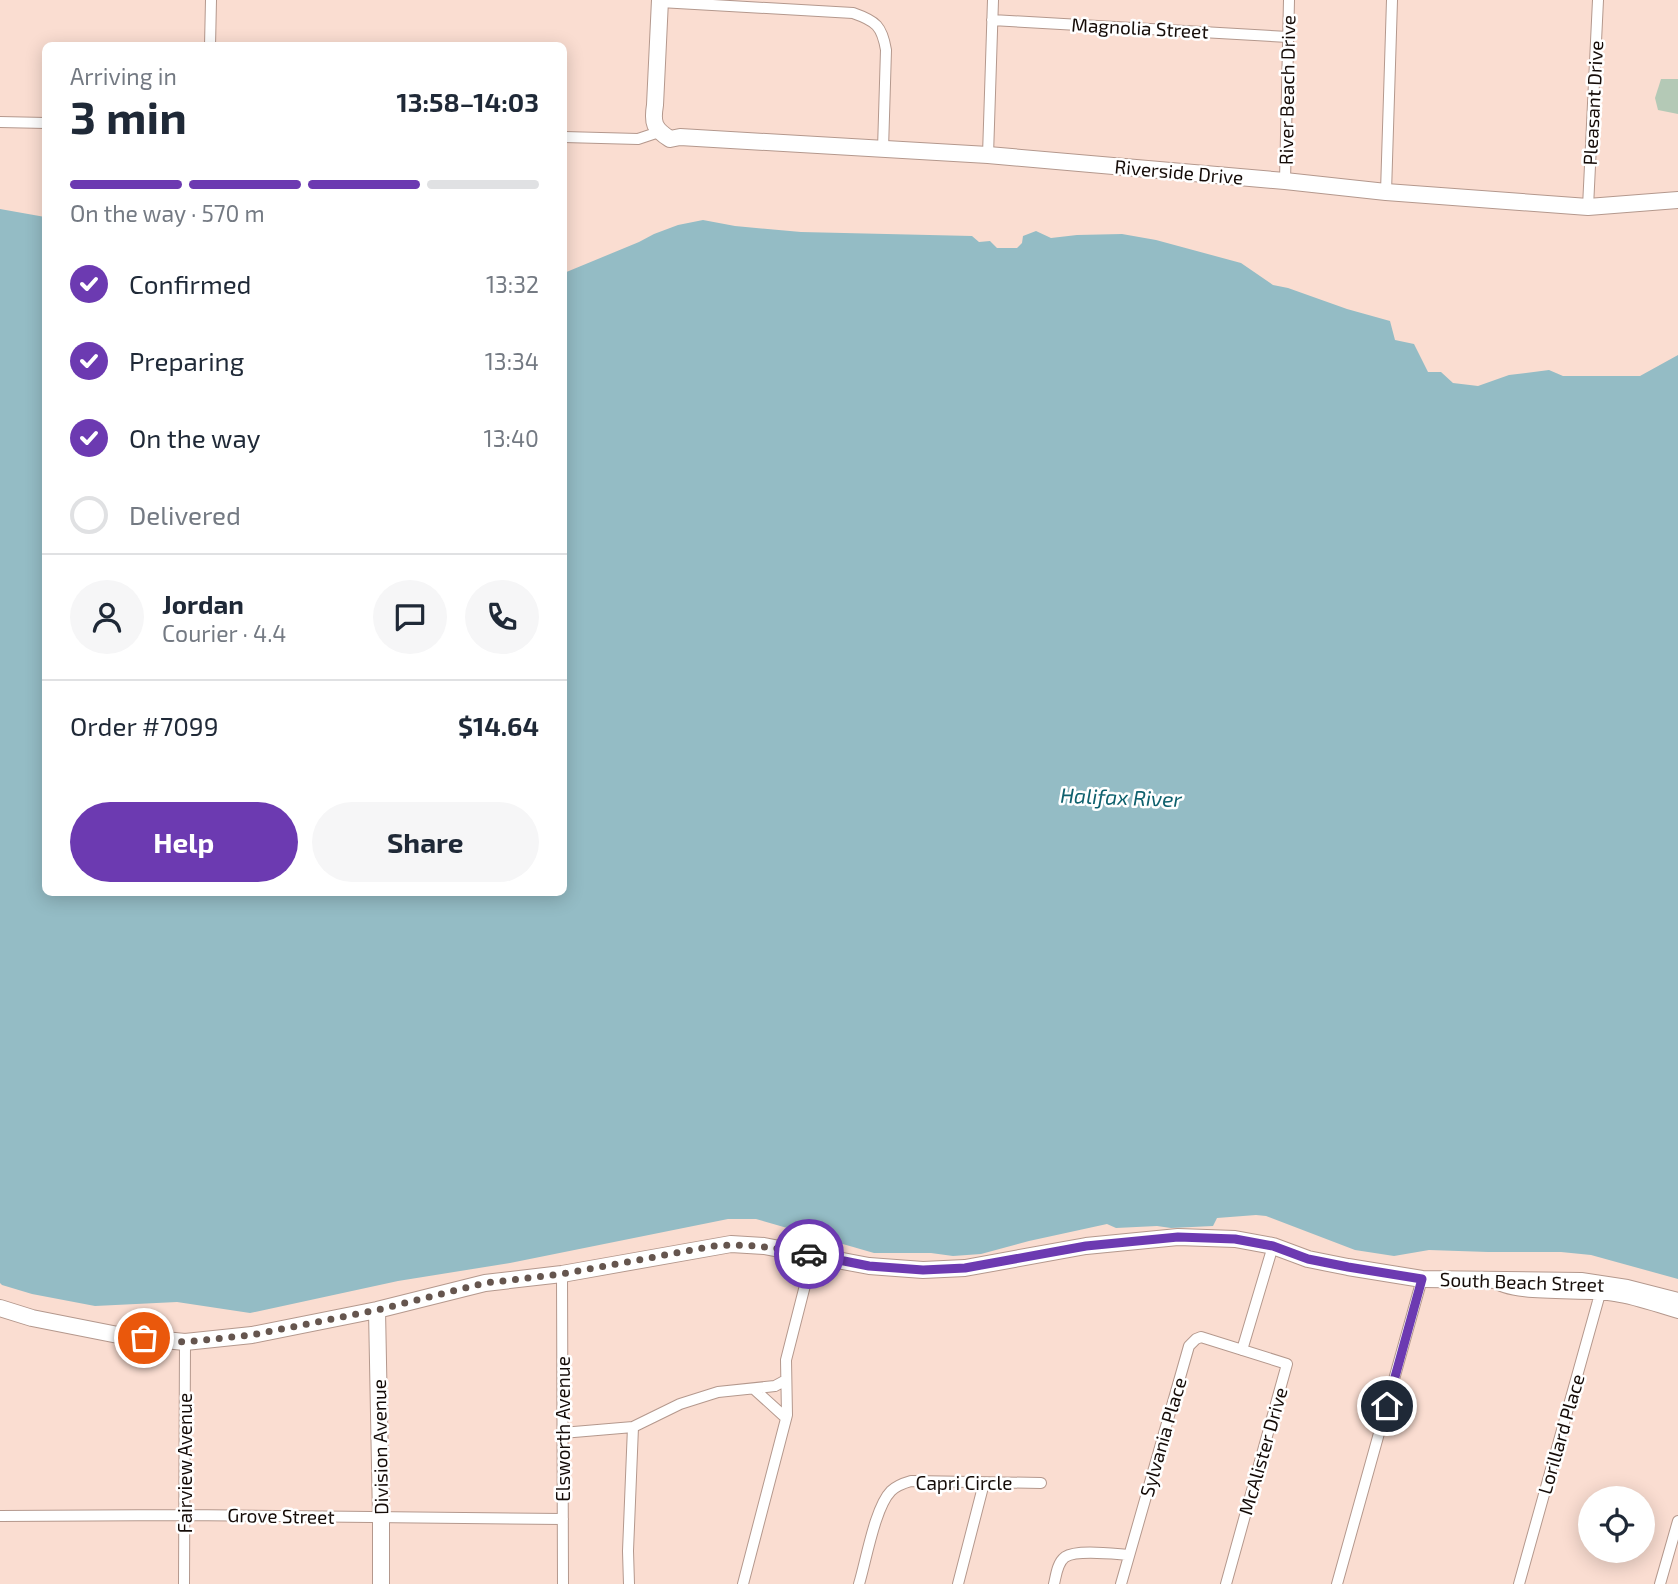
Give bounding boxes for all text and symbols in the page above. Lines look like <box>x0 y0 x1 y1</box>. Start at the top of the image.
street label: Magnolia Street <box>1071 12 1209 43</box>
street label: River Beach Drive <box>1274 15 1299 165</box>
street label: Pleasant Drive <box>1578 40 1607 166</box>
text: Arriving in <box>70 62 177 90</box>
text: 13:58–14:03 <box>396 86 539 117</box>
text: 3 min <box>70 88 187 143</box>
street label: Riverside Drive <box>1114 154 1244 189</box>
text: On the way · 570 m <box>70 199 265 227</box>
icon: check <box>70 265 108 303</box>
text: Confirmed <box>129 268 252 299</box>
text: 13:32 <box>486 270 539 298</box>
icon: check <box>70 342 108 380</box>
text: Preparing <box>129 345 244 376</box>
text: 13:34 <box>485 347 539 375</box>
icon: check <box>70 419 108 457</box>
text: On the way <box>129 422 260 453</box>
text: 13:40 <box>484 424 539 452</box>
text: Delivered <box>129 499 241 530</box>
button: person <box>70 580 144 654</box>
button: chat <box>373 580 447 654</box>
button: phone <box>465 580 539 654</box>
text: Jordan <box>162 588 244 619</box>
text: Courier · 4.4 <box>162 619 286 647</box>
text: Order #7099 <box>70 710 219 741</box>
text: $14.64 <box>458 710 539 741</box>
water label: Halifax River <box>1060 782 1183 811</box>
button: Help <box>70 802 298 882</box>
button: Share <box>312 802 539 882</box>
courier <box>774 1219 844 1289</box>
icon: car <box>790 1235 828 1273</box>
street label: South Beach Street <box>1439 1267 1605 1296</box>
pin <box>114 1308 174 1368</box>
icon: bag <box>125 1319 163 1357</box>
street label: Elsworth Avenue <box>551 1356 574 1502</box>
street label: Lorillard Place <box>1532 1371 1589 1497</box>
street label: Sylvania Place <box>1134 1374 1191 1499</box>
pin <box>1357 1376 1417 1436</box>
street label: Division Avenue <box>367 1379 392 1515</box>
street label: McAlister Drive <box>1233 1384 1292 1517</box>
icon: home <box>1368 1387 1406 1425</box>
street label: Fairview Avenue <box>173 1393 196 1533</box>
street label: Capri Circle <box>916 1471 1012 1494</box>
map controls <box>1578 1486 1655 1563</box>
button: locate <box>1578 1486 1655 1563</box>
street label: Grove Street <box>227 1503 335 1528</box>

